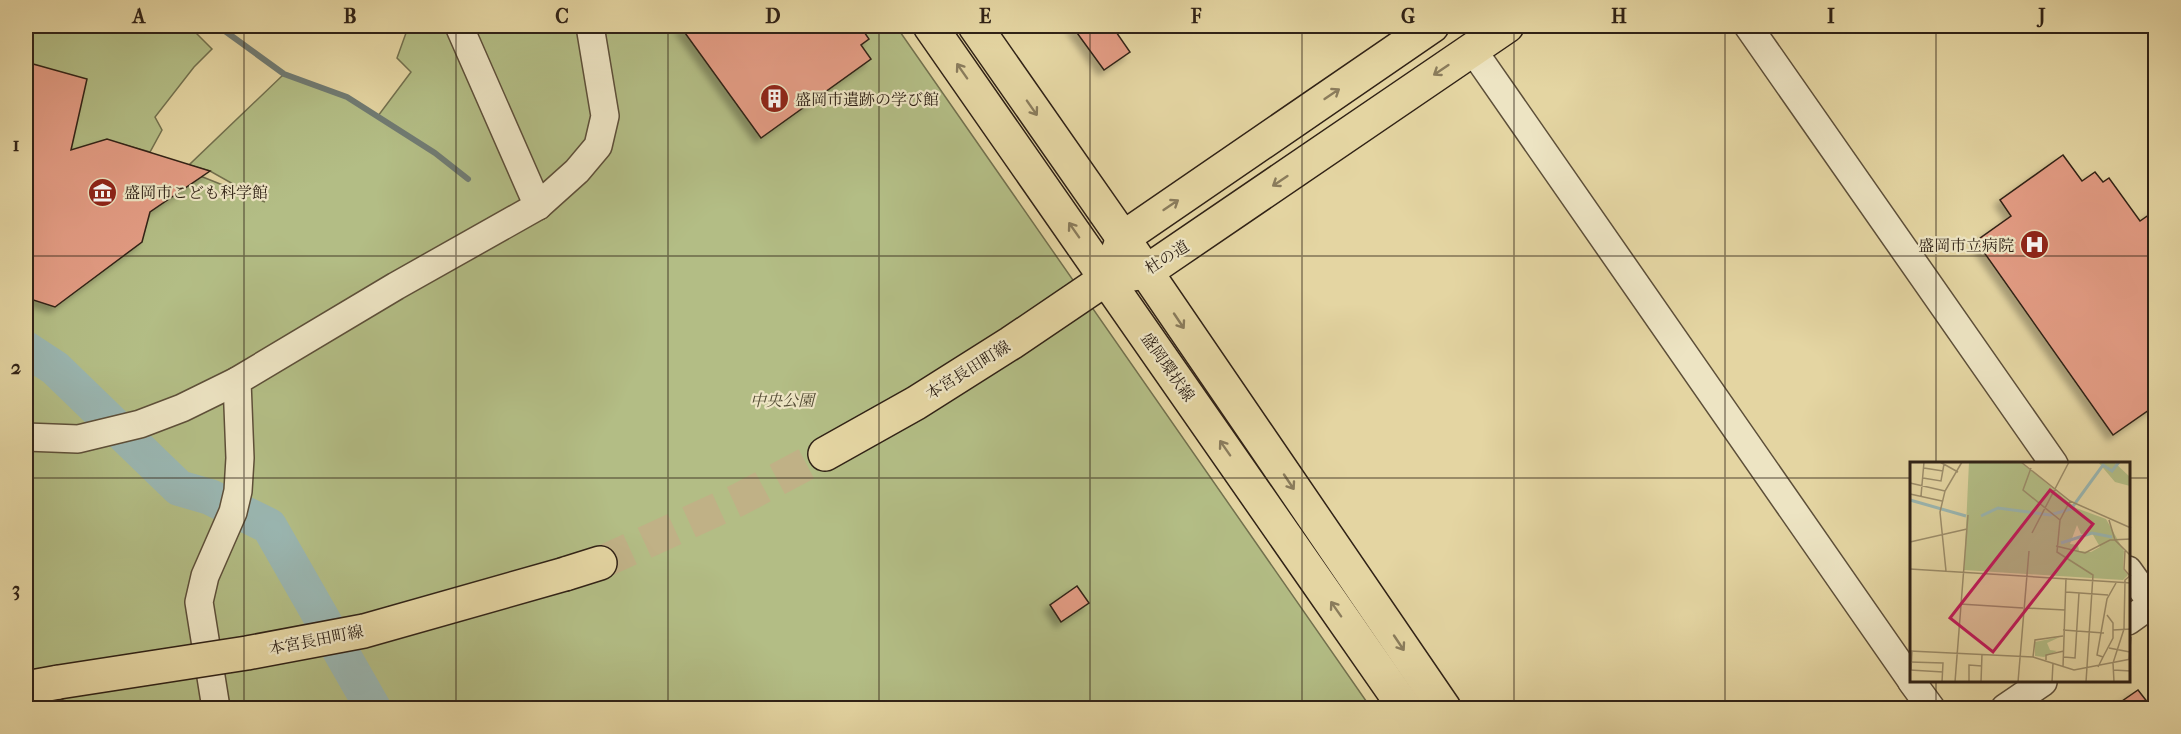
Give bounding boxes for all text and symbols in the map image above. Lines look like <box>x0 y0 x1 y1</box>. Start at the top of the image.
text: A <box>131 5 147 28</box>
text: B <box>343 5 357 28</box>
text: C <box>555 5 569 28</box>
text: D <box>765 5 781 28</box>
text: E <box>979 5 991 28</box>
text: F <box>1190 5 1202 28</box>
text: G <box>1401 5 1415 28</box>
text: H <box>1611 5 1627 28</box>
text: I <box>1827 5 1835 28</box>
text: J <box>2036 5 2046 28</box>
one-way arrow <box>956 63 968 79</box>
one-way arrow <box>1434 64 1450 76</box>
building icon: 盛岡市遺跡の学び館 <box>758 83 790 115</box>
one-way arrow <box>1324 88 1340 100</box>
place label: 盛岡市遺跡の学び館 <box>795 90 939 109</box>
one-way arrow <box>1026 99 1038 115</box>
text: 1 <box>12 133 20 156</box>
one-way arrow <box>1272 174 1289 187</box>
museum icon: 盛岡市こども科学館 <box>87 176 119 208</box>
place label: 盛岡市こども科学館 <box>124 183 268 202</box>
one-way arrow <box>1163 198 1180 211</box>
one-way arrow <box>1068 223 1080 239</box>
hospital icon: 盛岡市立病院 <box>2019 229 2051 261</box>
street label: 杜の道 <box>1142 236 1192 278</box>
place label: 盛岡市立病院 <box>1918 236 2014 255</box>
one-way arrow <box>1173 312 1185 328</box>
street label: 盛岡環状線 <box>1137 329 1199 405</box>
street label: 本宮長田町線 <box>922 337 1014 403</box>
text: 2 <box>11 356 21 379</box>
park label: 中央公園 <box>750 391 817 410</box>
one-way arrow <box>1219 441 1231 457</box>
inset map <box>1910 462 2130 683</box>
one-way arrow <box>1283 473 1295 489</box>
text: 3 <box>12 578 20 601</box>
one-way arrow <box>1330 601 1342 617</box>
street label: 本宮長田町線 <box>267 622 365 658</box>
one-way arrow <box>1393 634 1405 650</box>

